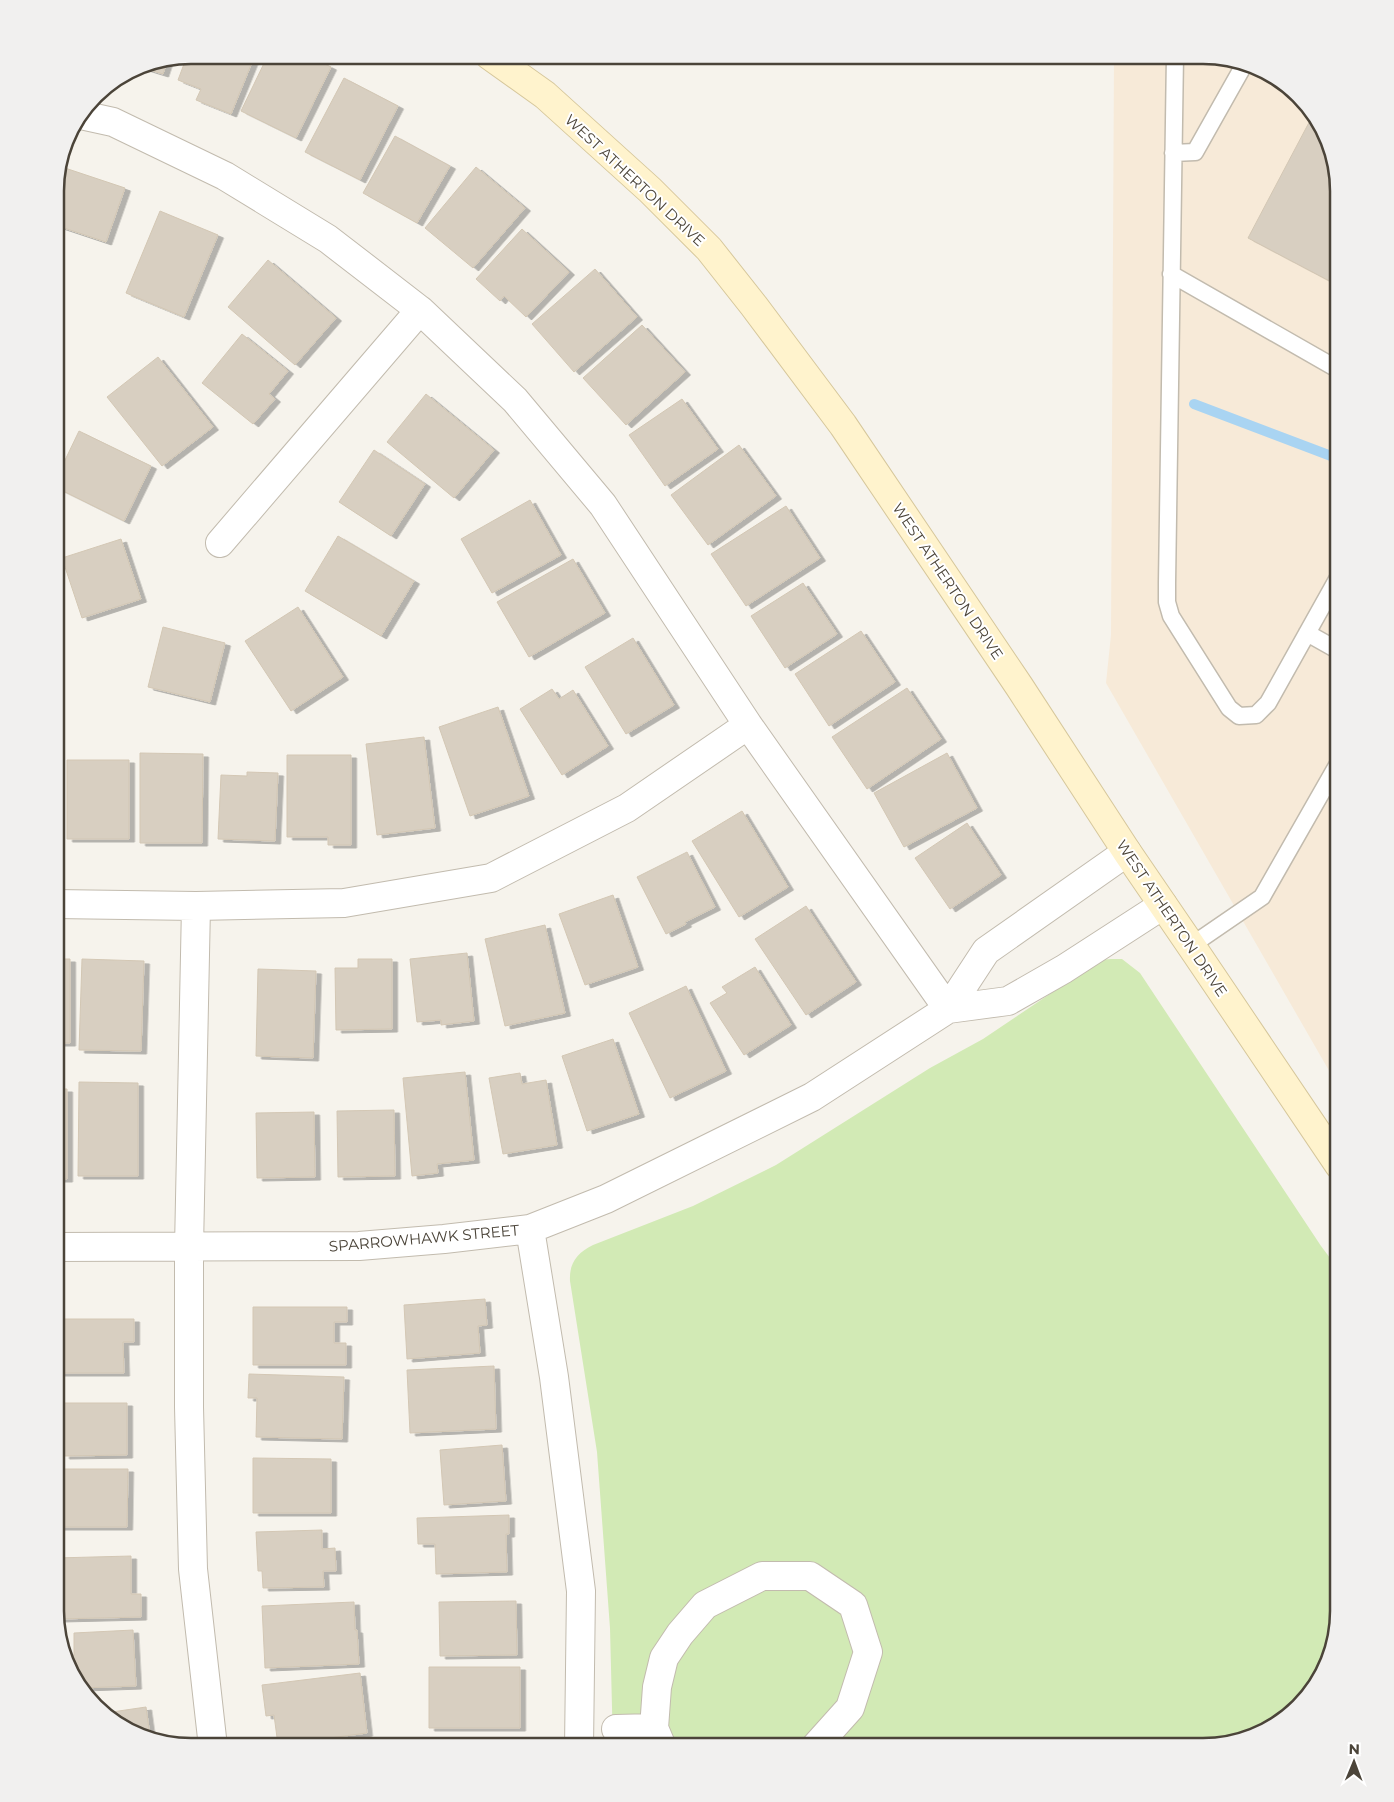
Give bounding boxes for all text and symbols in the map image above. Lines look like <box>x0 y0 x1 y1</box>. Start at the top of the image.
street label: WEST ATHERTON DRIVE <box>561 110 709 250</box>
street label: WEST ATHERTON DRIVE <box>888 499 1008 663</box>
street label: WEST ATHERTON DRIVE <box>1112 836 1232 1000</box>
street label: SPARROWHAWK STREET <box>328 1220 520 1256</box>
north arrow <box>1329 1737 1379 1787</box>
text: N <box>1348 1740 1360 1758</box>

